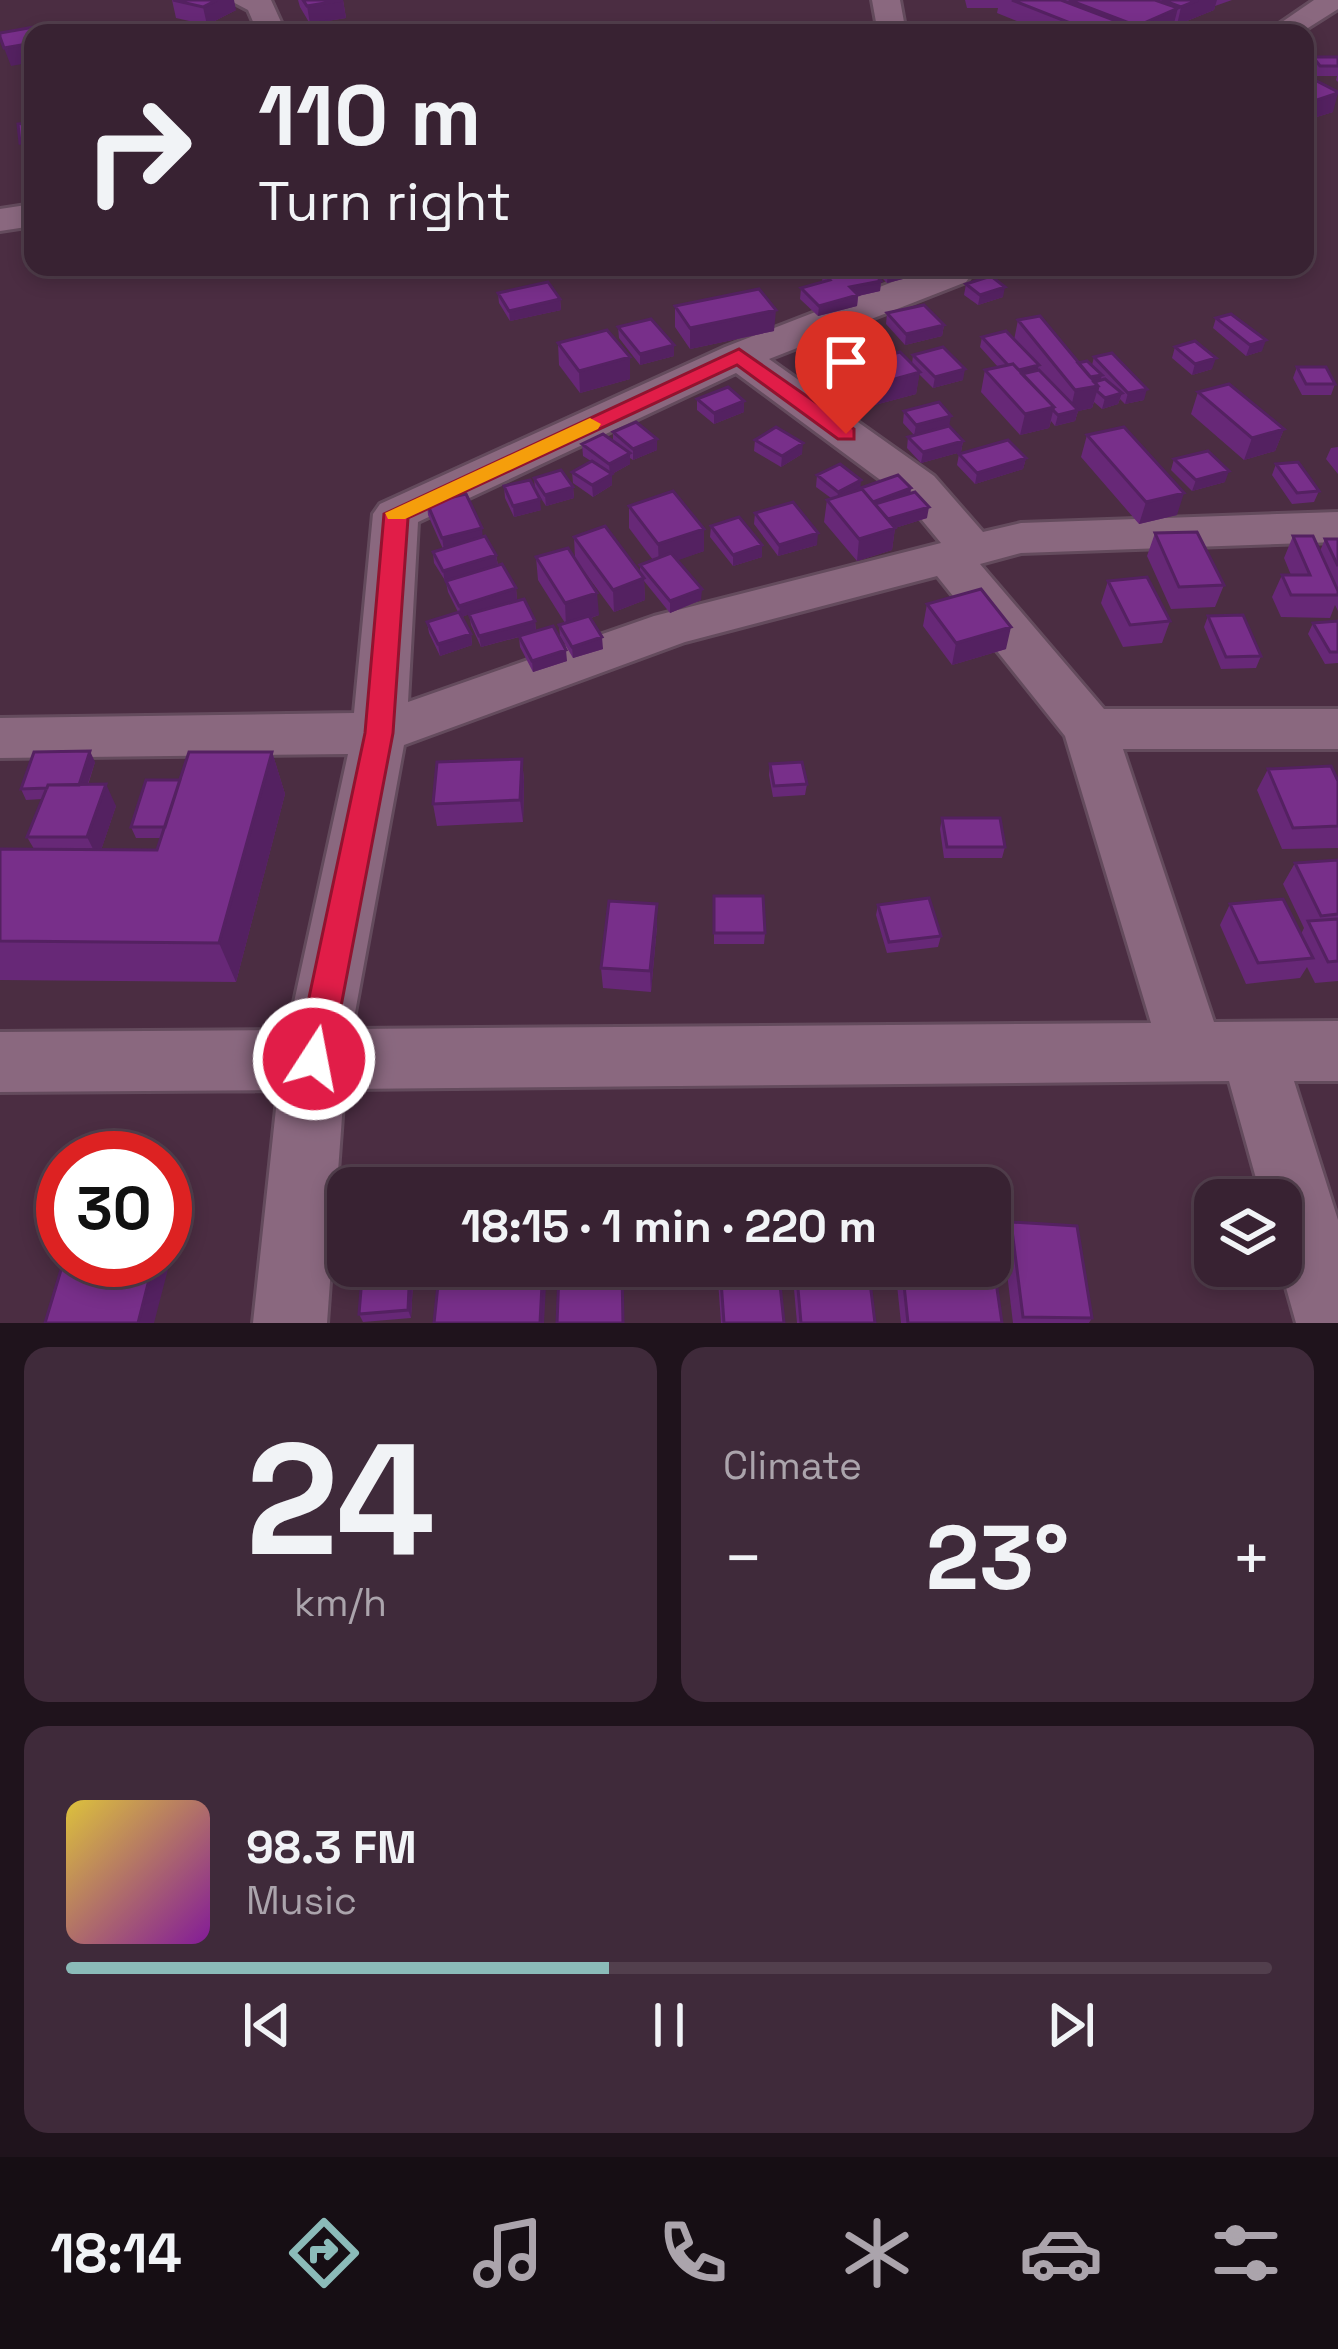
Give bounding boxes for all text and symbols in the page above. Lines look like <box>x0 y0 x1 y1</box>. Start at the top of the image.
text: 110 m <box>258 62 481 170</box>
icon: right <box>60 72 216 228</box>
text: Turn right <box>258 167 511 236</box>
pin <box>795 311 897 434</box>
icon: arrive <box>813 329 879 395</box>
position arrow <box>251 996 377 1122</box>
speed limit sign: 30 <box>36 1131 192 1287</box>
map controls <box>1194 1179 1302 1287</box>
button: layers <box>1194 1179 1302 1287</box>
text: 18:15 · 1 min · 220 m <box>461 1198 877 1255</box>
text: 24 <box>246 1400 435 1600</box>
text: Climate <box>723 1441 862 1490</box>
text: 23° <box>926 1500 1069 1615</box>
text: − <box>723 1516 764 1600</box>
text: + <box>1231 1516 1272 1600</box>
text: km/h <box>294 1578 387 1627</box>
text: 98.3 FM <box>246 1819 417 1876</box>
text: Music <box>246 1876 357 1925</box>
icon: previous <box>234 1992 300 2058</box>
icon: pause <box>636 1992 702 2058</box>
icon: next <box>1038 1992 1104 2058</box>
icon: directions <box>282 2211 366 2295</box>
icon: music <box>466 2211 550 2295</box>
icon: phone <box>651 2211 735 2295</box>
icon: climate <box>835 2211 919 2295</box>
icon: car <box>1019 2211 1103 2295</box>
icon: filters <box>1204 2211 1288 2295</box>
text: 18:14 <box>50 2219 182 2288</box>

